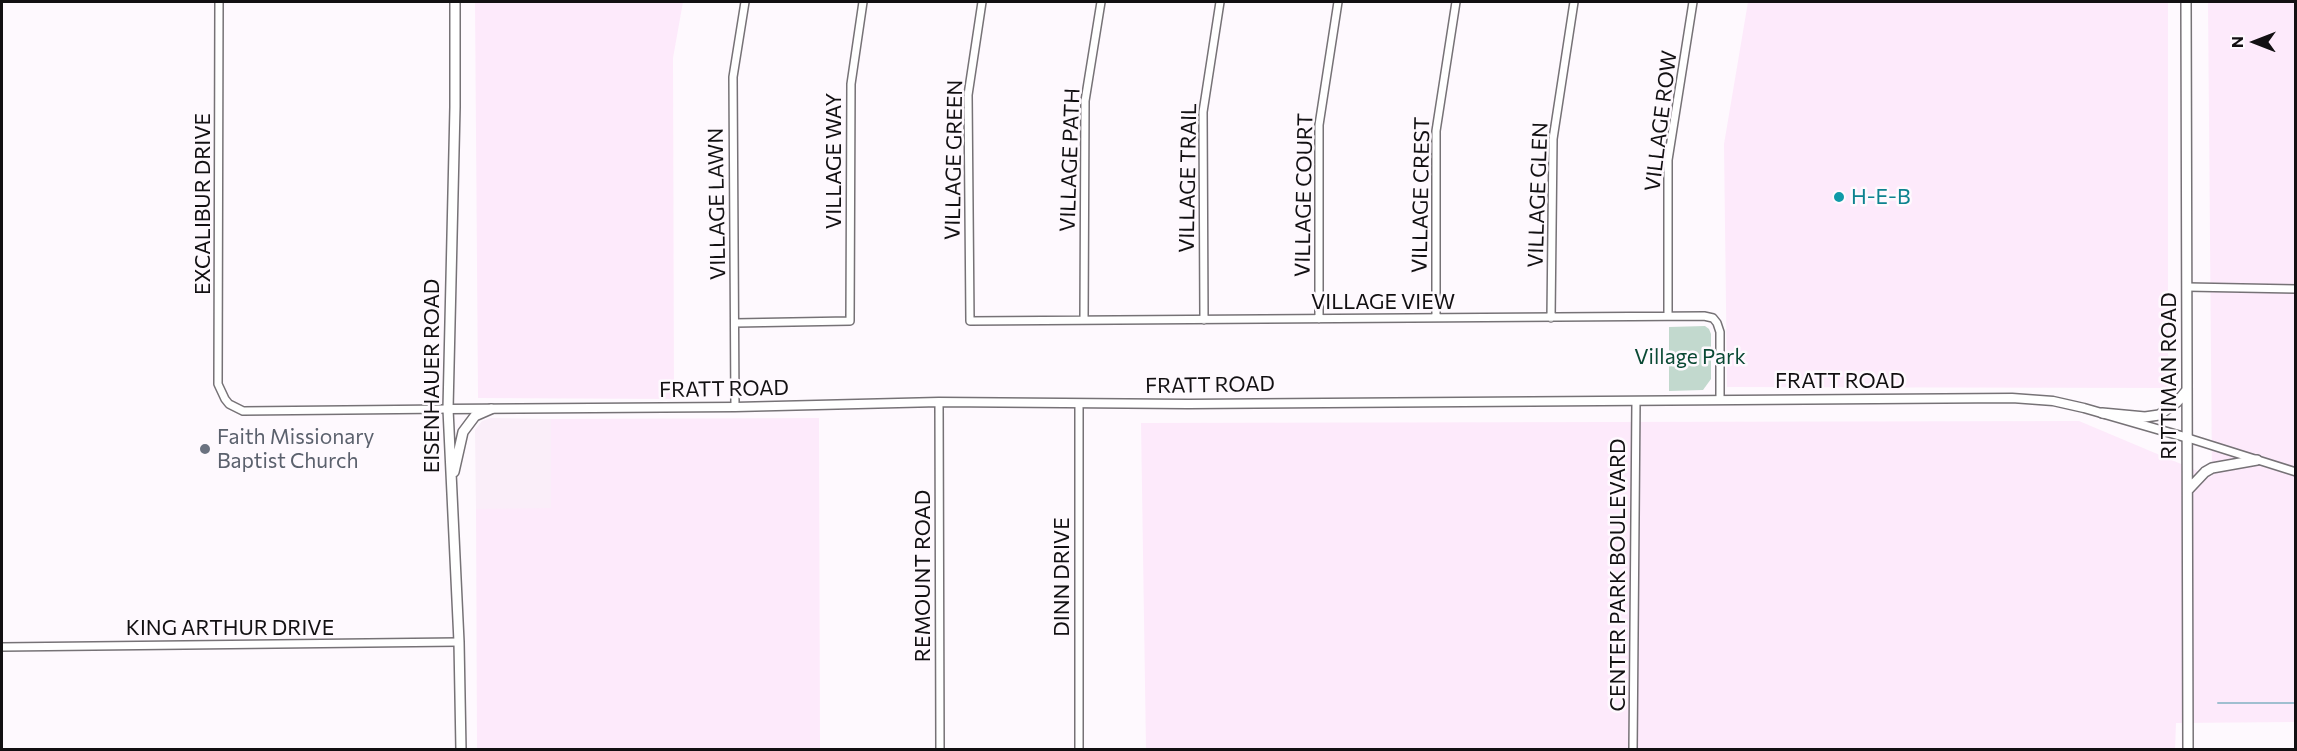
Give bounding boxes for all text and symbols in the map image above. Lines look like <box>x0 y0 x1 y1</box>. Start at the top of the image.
north arrow <box>2225 12 2285 72</box>
text: N <box>2227 36 2246 48</box>
street label: VILLAGE ROW <box>1640 49 1682 193</box>
street label: VILLAGE GREEN <box>940 80 968 240</box>
street label: VILLAGE PATH <box>1055 88 1085 232</box>
street label: VILLAGE WAY <box>821 93 847 229</box>
street label: VILLAGE TRAIL <box>1174 103 1202 253</box>
street label: EXCALIBUR DRIVE <box>190 113 216 295</box>
street label: VILLAGE COURT <box>1290 113 1318 277</box>
street label: VILLAGE CREST <box>1407 117 1435 273</box>
street label: VILLAGE GLEN <box>1523 122 1553 268</box>
street label: VILLAGE LAWN <box>703 128 731 280</box>
place label: H-E-B <box>1851 184 1911 210</box>
marker: H-E-B <box>1832 190 1846 204</box>
street label: EISENHAUER ROAD <box>419 279 445 473</box>
street label: VILLAGE VIEW <box>1311 289 1455 315</box>
street label: RITTIMAN ROAD <box>2156 292 2182 460</box>
park label: Village Park <box>1634 344 1746 370</box>
street label: FRATT ROAD <box>1775 368 1905 394</box>
street label: FRATT ROAD <box>1145 371 1275 399</box>
street label: FRATT ROAD <box>659 375 789 403</box>
place label: Faith Missionary Baptist Church <box>217 424 374 474</box>
street label: CENTER PARK BOULEVARD <box>1605 439 1631 711</box>
marker: Faith Missionary Baptist Church <box>198 442 212 456</box>
street label: REMOUNT ROAD <box>910 490 936 662</box>
street label: DINN DRIVE <box>1049 517 1075 637</box>
street label: KING ARTHUR DRIVE <box>126 615 334 641</box>

